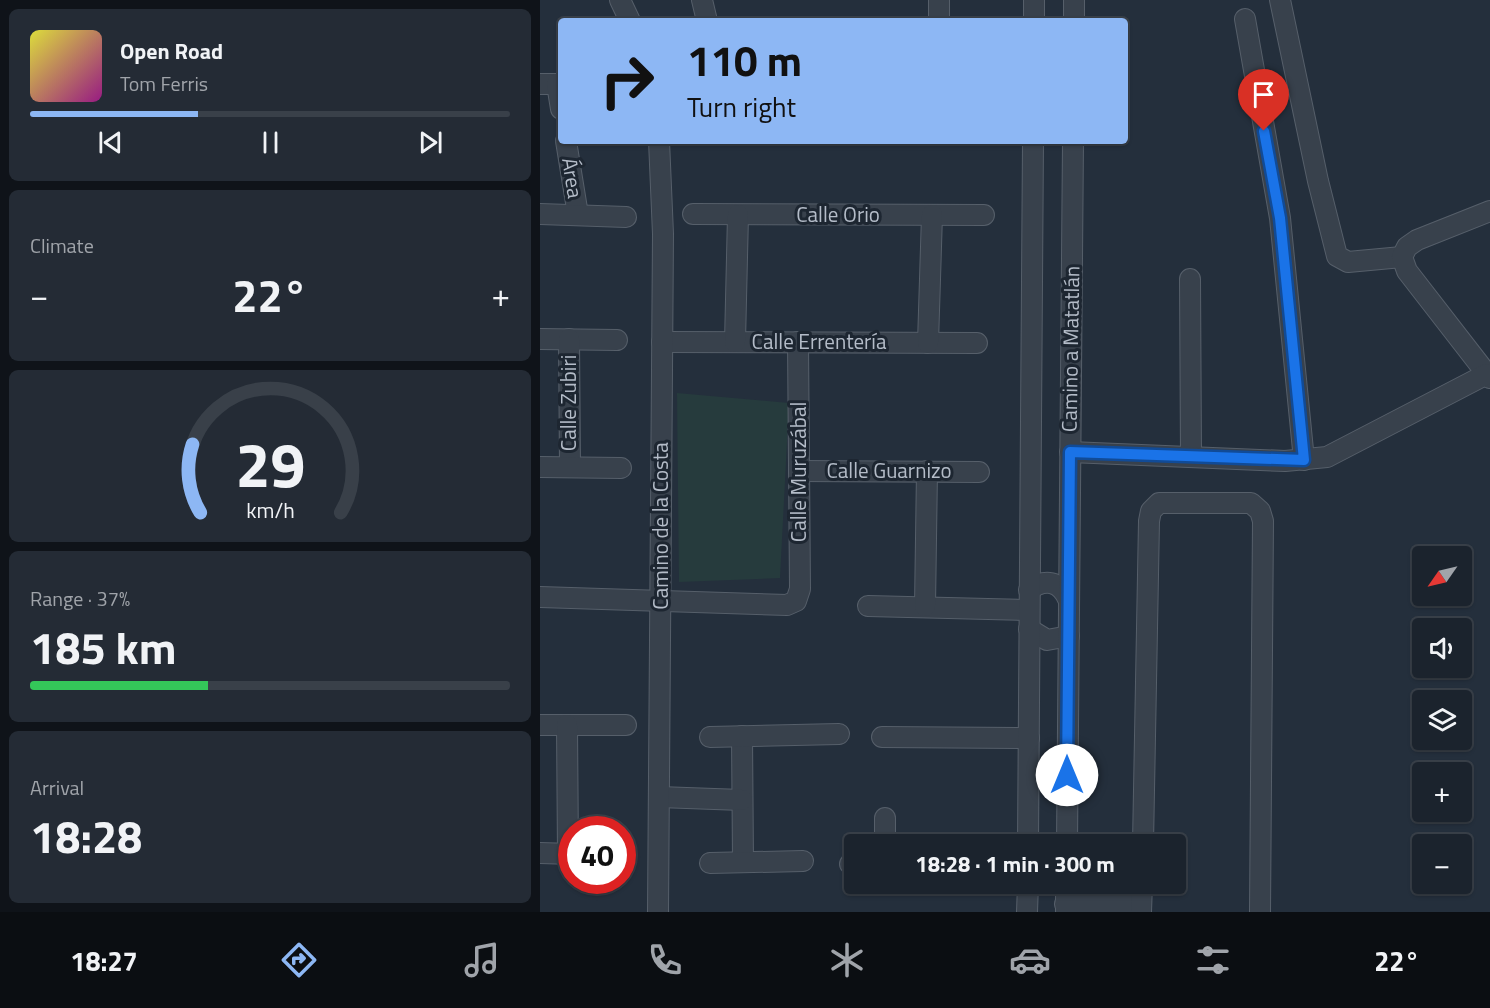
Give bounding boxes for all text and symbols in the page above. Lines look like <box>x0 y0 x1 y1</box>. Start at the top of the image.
text: 110 m <box>687 28 802 92</box>
text: Open Road <box>120 34 223 68</box>
icon: right <box>588 42 666 120</box>
text: Tom Ferris <box>120 68 208 99</box>
pin <box>1238 69 1289 131</box>
icon: arrive <box>1247 78 1280 111</box>
text: Turn right <box>687 86 796 127</box>
icon: previous <box>94 126 127 159</box>
icon: pause <box>254 126 287 159</box>
icon: next <box>414 126 447 159</box>
street label: Área <box>554 155 592 201</box>
street label: Calle Orio <box>796 198 880 230</box>
text: Climate <box>30 230 94 261</box>
text: 22° <box>232 261 308 329</box>
street label: Camino a Matatlán <box>1053 266 1087 432</box>
text: − <box>30 270 48 320</box>
text: + <box>492 270 510 320</box>
street label: Calle Errentería <box>752 325 887 357</box>
street label: Calle Zubiri <box>552 355 584 451</box>
street label: Calle Muruzábal <box>782 402 814 542</box>
text: 29 <box>235 416 305 511</box>
street label: Camino de la Costa <box>644 442 676 610</box>
street label: Calle Guarnizo <box>826 454 952 486</box>
text: km/h <box>246 494 294 526</box>
north arrow <box>1412 546 1472 606</box>
map controls <box>1412 546 1472 894</box>
text: Range · 37% <box>30 583 130 614</box>
text: 185 km <box>30 613 176 681</box>
button: sound <box>1412 618 1472 678</box>
button: layers <box>1412 690 1472 750</box>
position arrow <box>1035 743 1099 807</box>
button: + <box>1412 762 1472 822</box>
text: Arrival <box>30 772 84 803</box>
text: 18:28 <box>30 802 142 870</box>
speed limit sign: 40 <box>558 816 636 894</box>
button: − <box>1412 834 1472 894</box>
text: 18:28 · 1 min · 300 m <box>915 847 1115 881</box>
icon: directions <box>278 939 320 981</box>
icon: music <box>461 939 503 981</box>
icon: phone <box>644 939 686 981</box>
icon: climate <box>826 939 868 981</box>
icon: car <box>1009 939 1051 981</box>
icon: filters <box>1192 939 1234 981</box>
text: 18:27 <box>70 940 138 981</box>
text: 22° <box>1374 940 1420 981</box>

